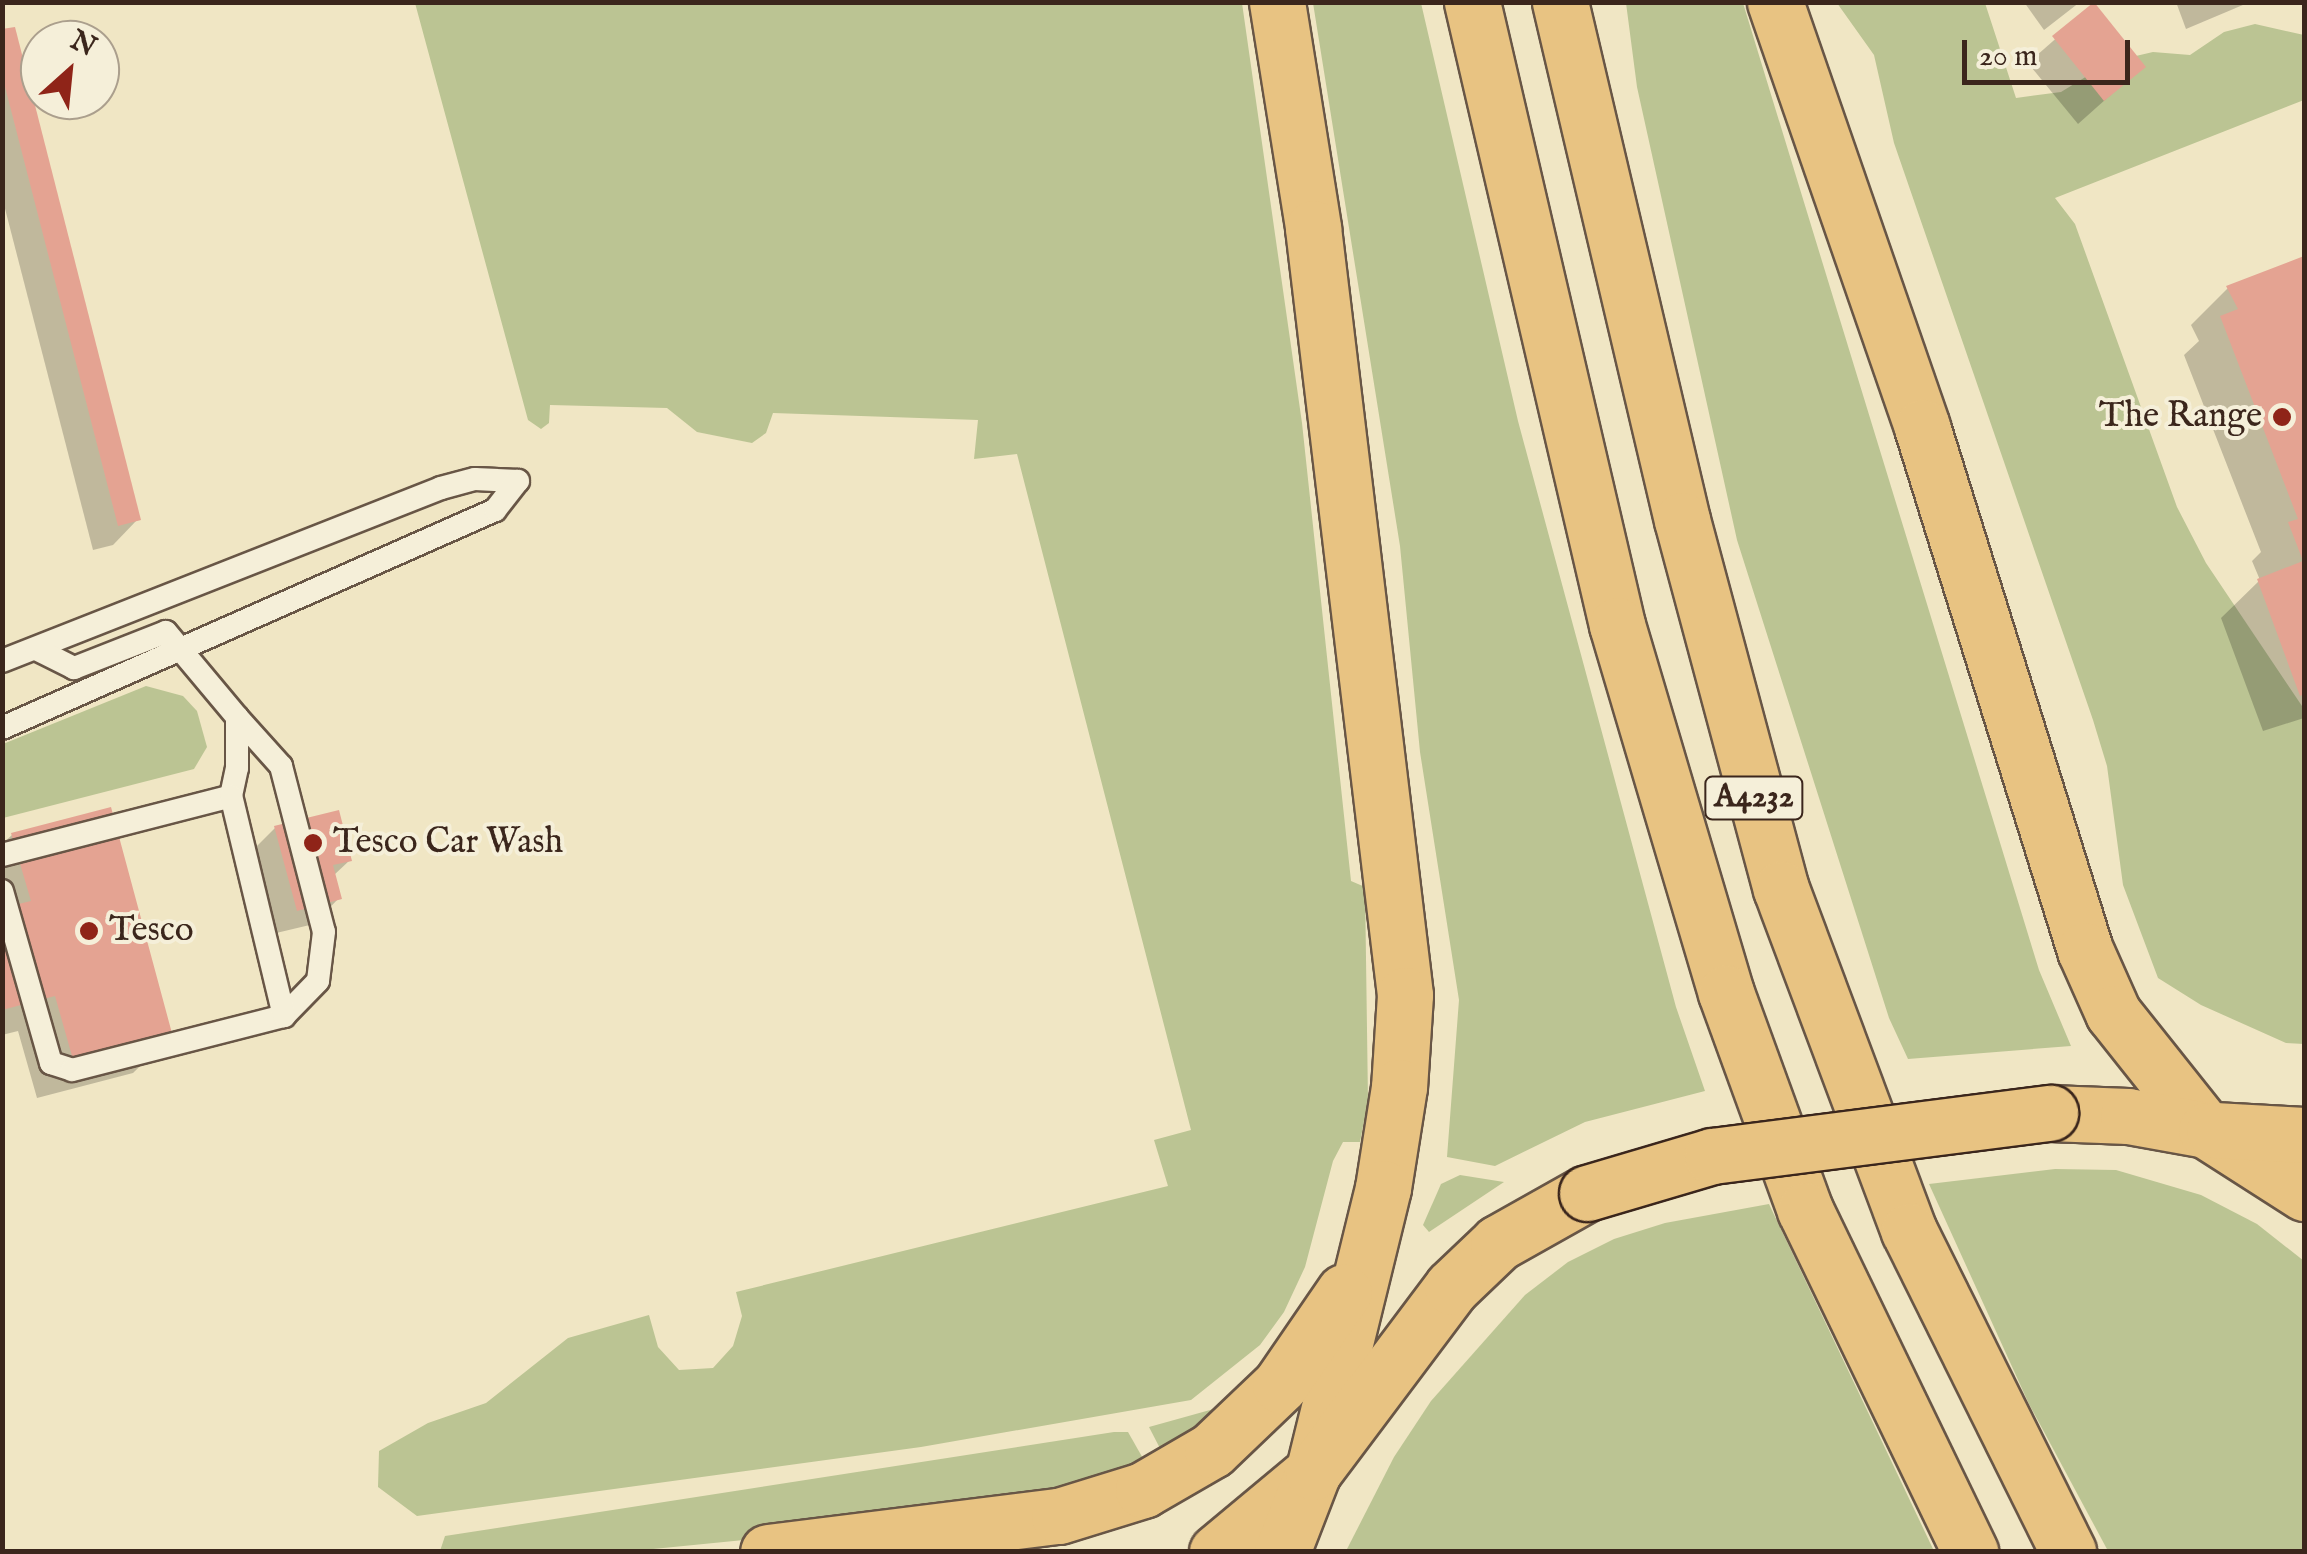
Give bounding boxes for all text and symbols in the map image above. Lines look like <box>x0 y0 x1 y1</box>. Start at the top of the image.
north arrow <box>20 20 120 120</box>
scale bar <box>1967 20 2134 82</box>
text: N <box>64 24 102 66</box>
text: 20 m <box>1979 38 2038 76</box>
place label: The Range <box>2099 396 2262 438</box>
marker: The Range <box>2271 406 2293 428</box>
road number: A4232 <box>1704 771 1804 825</box>
place label: Tesco Car Wash <box>333 822 563 864</box>
marker: Tesco Car Wash <box>302 832 324 854</box>
place label: Tesco <box>109 910 194 952</box>
marker: Tesco <box>78 920 100 942</box>

